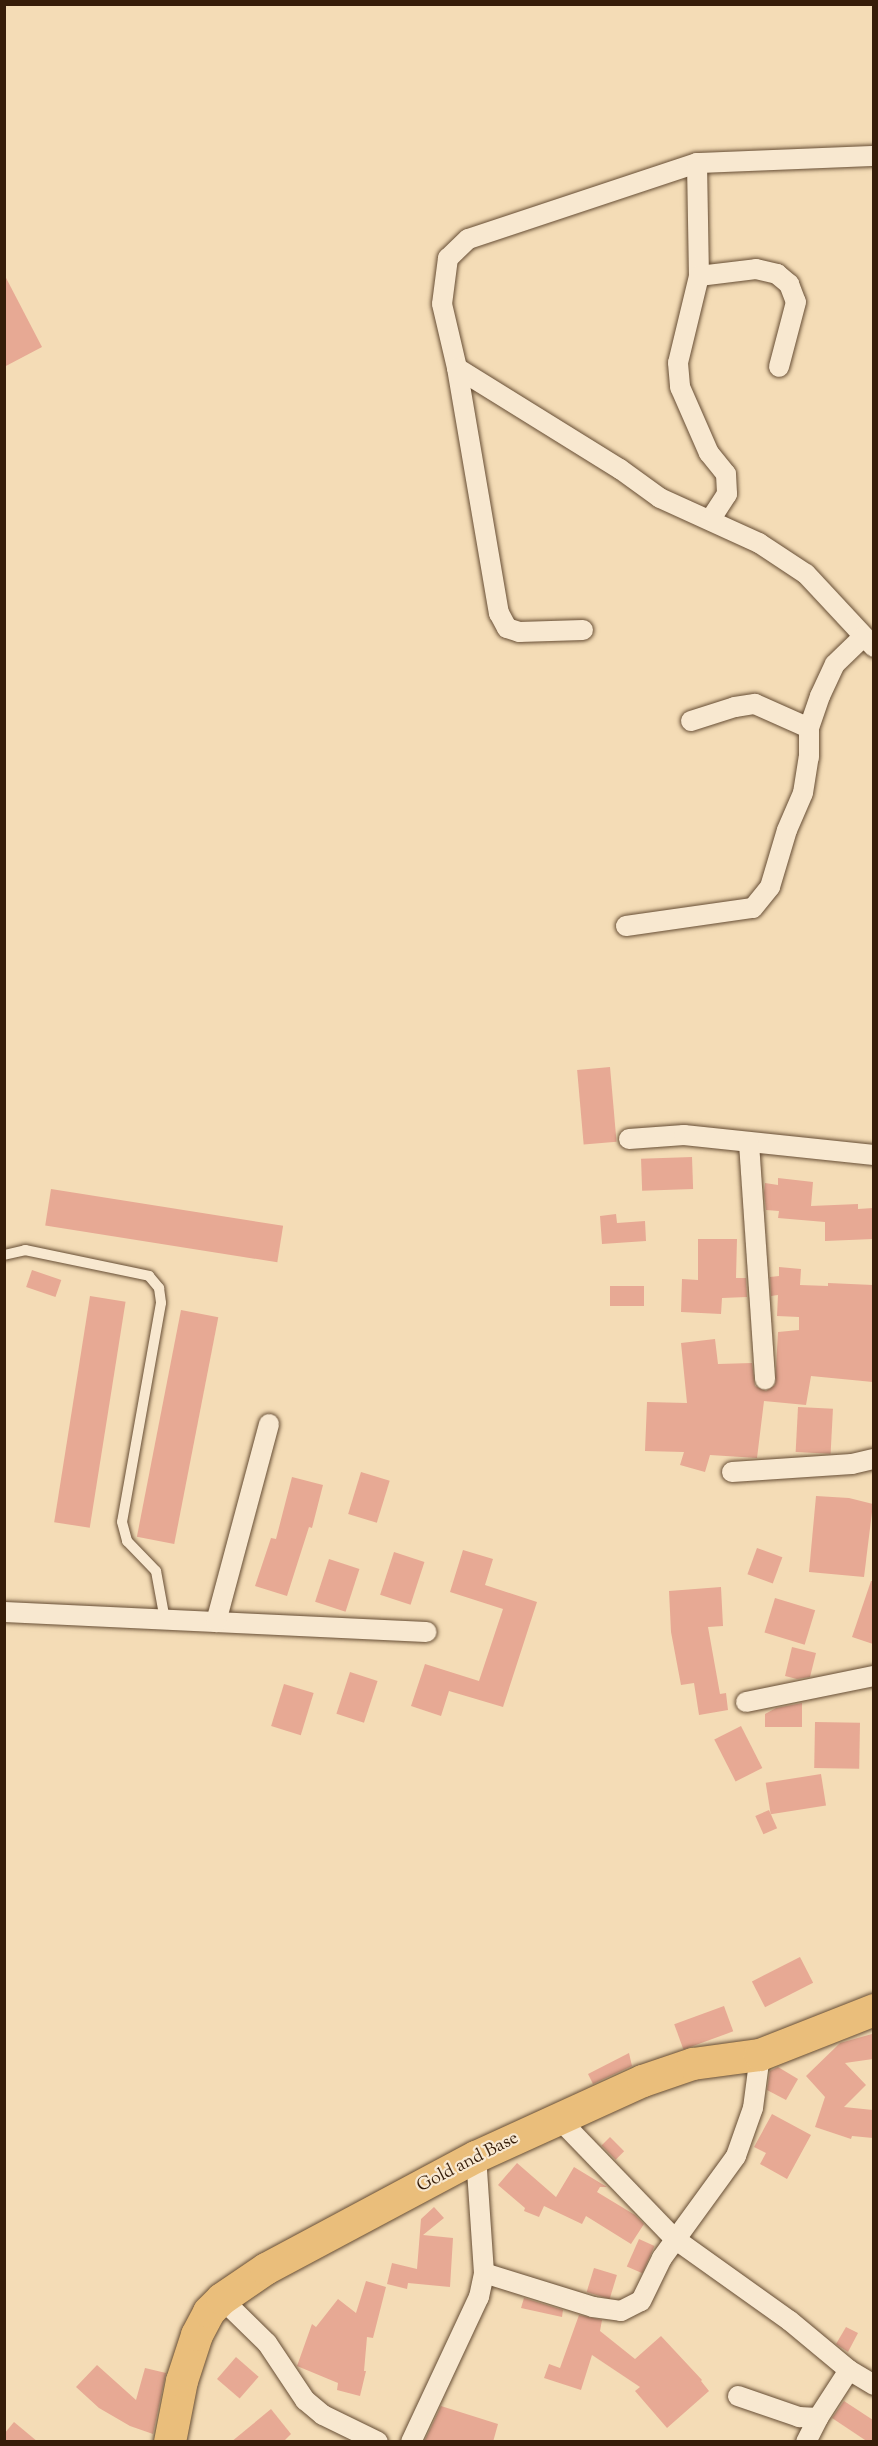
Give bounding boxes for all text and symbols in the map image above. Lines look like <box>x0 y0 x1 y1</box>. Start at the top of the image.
street label: Gold and Base <box>414 2128 522 2198</box>

